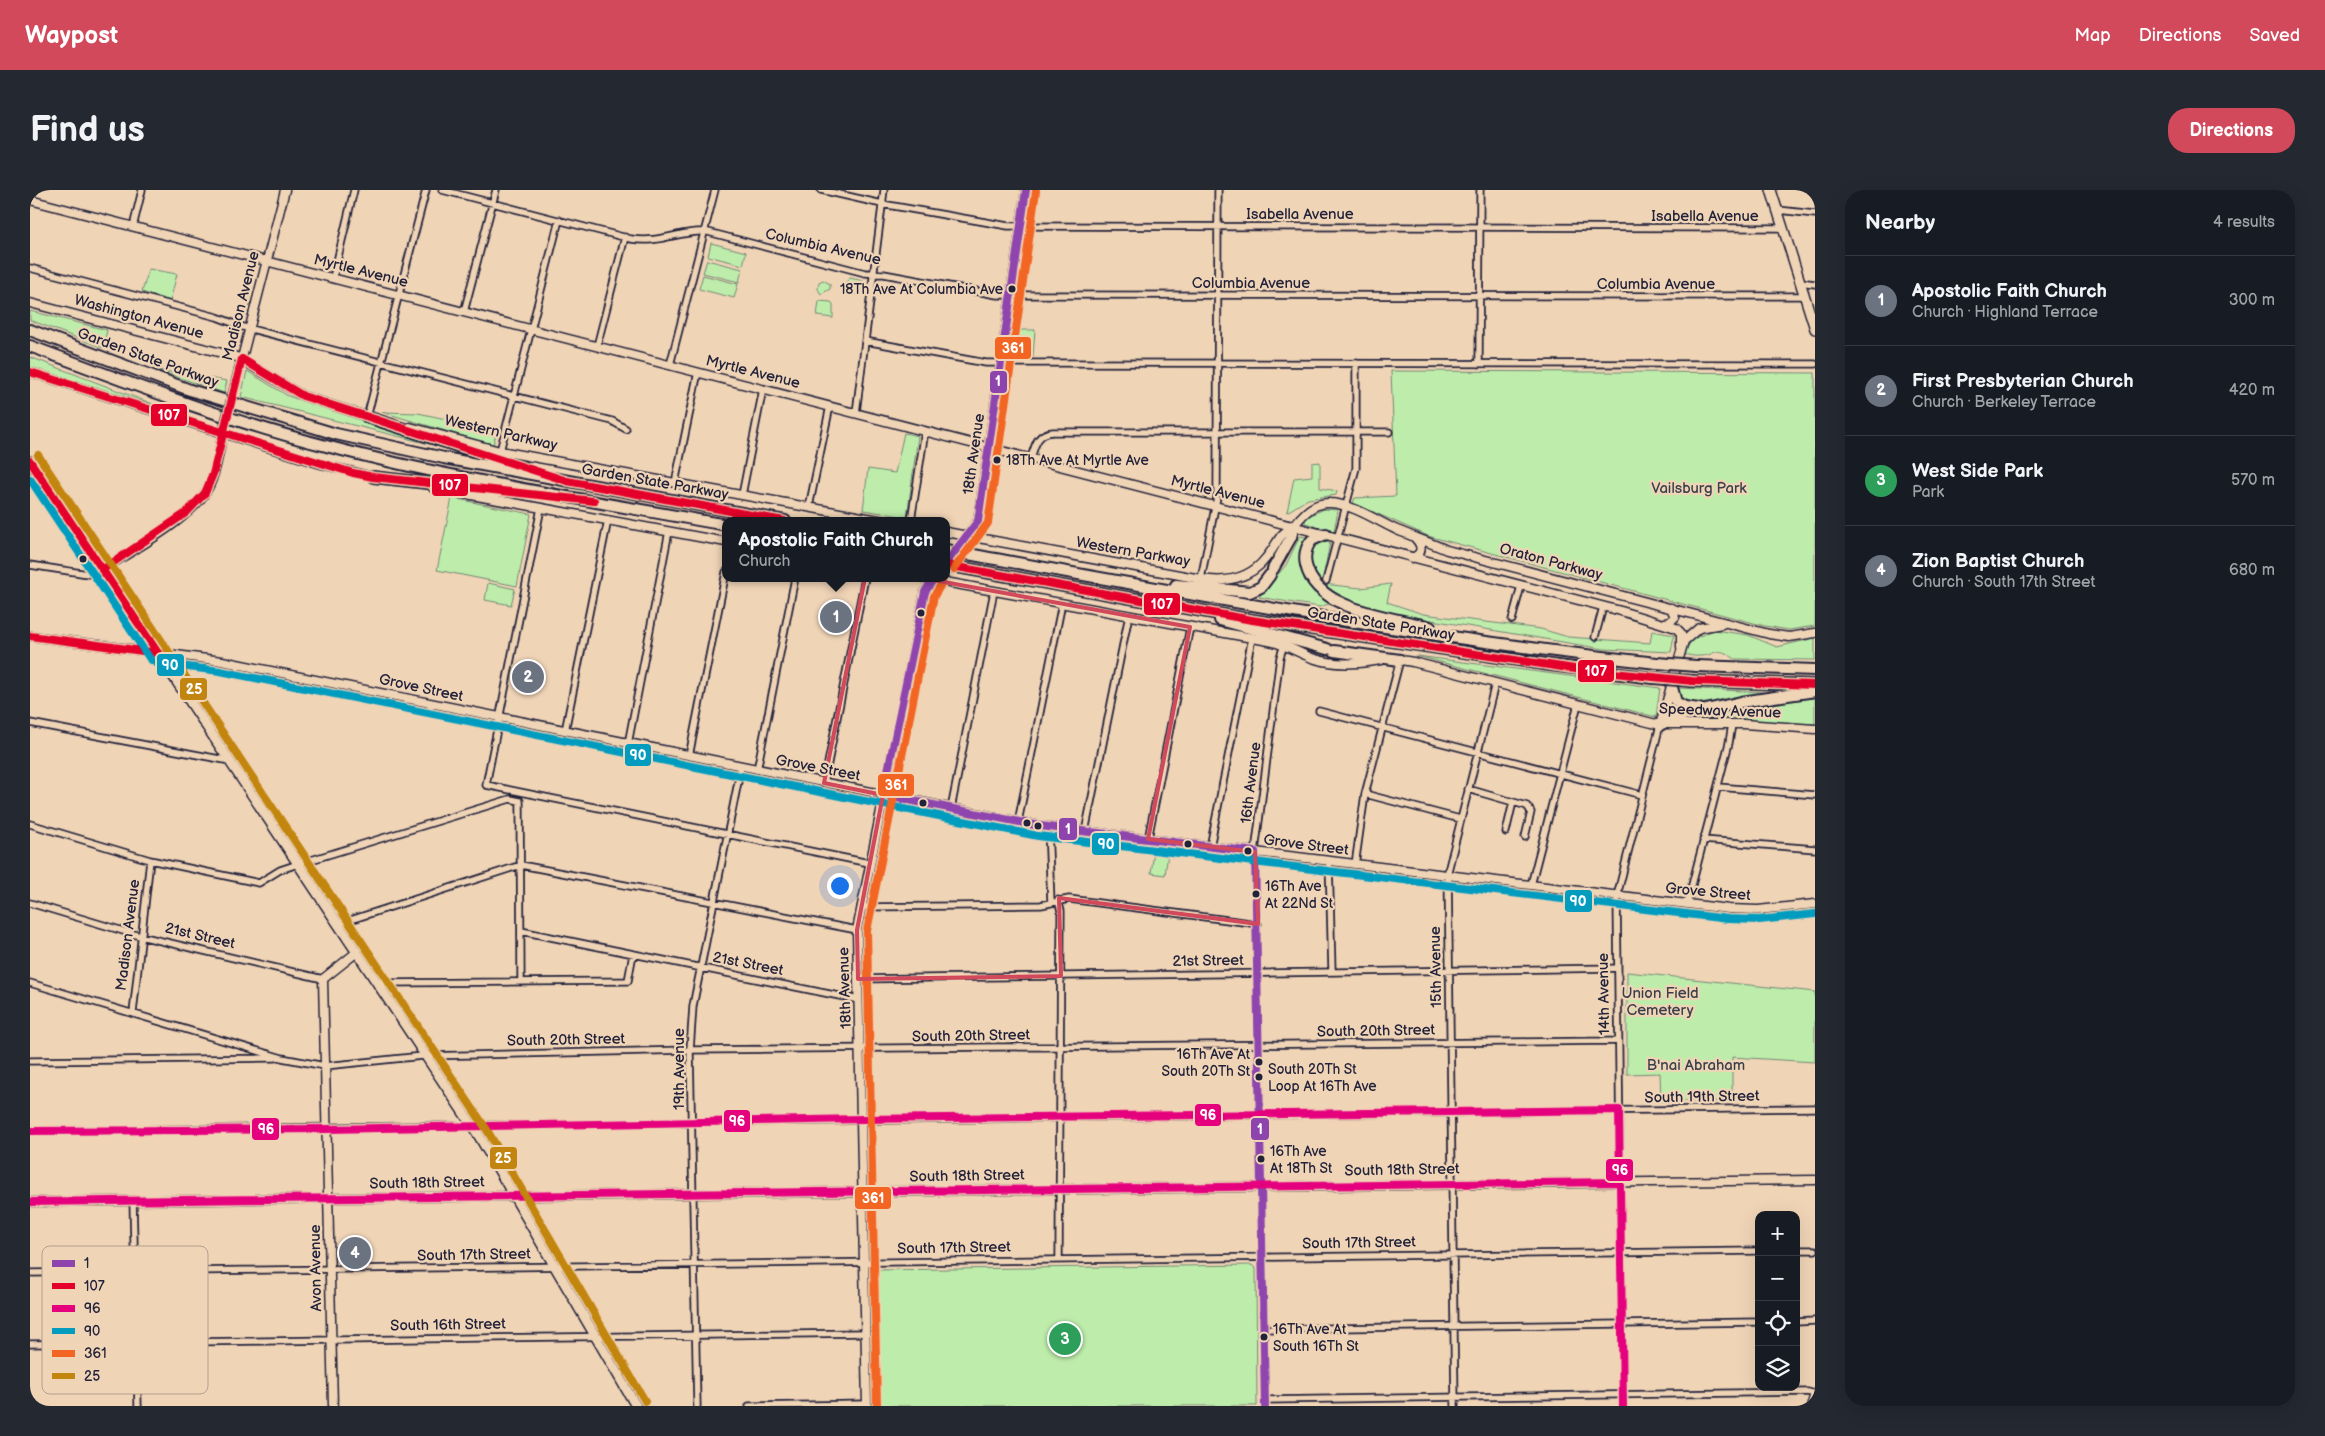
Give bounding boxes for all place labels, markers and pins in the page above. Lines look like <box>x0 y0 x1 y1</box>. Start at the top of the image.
place label: 18Th Ave At Columbia Ave <box>840 281 1003 298</box>
marker: 18Th Ave At Columbia Ave <box>1007 284 1017 294</box>
place label: 18Th Ave At Myrtle Ave <box>1006 452 1149 469</box>
marker: 18Th Ave At Myrtle Ave <box>992 455 1002 465</box>
unlabelled marker <box>78 554 88 564</box>
pin: 1 <box>820 598 852 636</box>
unlabelled marker <box>916 608 926 618</box>
pin: 2 <box>512 658 544 696</box>
unlabelled marker <box>918 798 928 808</box>
unlabelled marker <box>1022 818 1032 828</box>
unlabelled marker <box>1033 821 1043 831</box>
unlabelled marker <box>1183 839 1193 849</box>
unlabelled marker <box>1243 846 1253 856</box>
place label: 16Th Ave At 22Nd St <box>1265 878 1334 912</box>
marker: 16Th Ave At 22Nd St <box>1251 889 1261 899</box>
place label: 16Th Ave At South 20Th St <box>1162 1046 1251 1080</box>
marker: 16Th Ave At South 20Th St <box>1254 1057 1264 1067</box>
place label: South 20Th St Loop At 16Th Ave <box>1268 1061 1377 1095</box>
marker: South 20Th St Loop At 16Th Ave <box>1254 1072 1264 1082</box>
place label: 16Th Ave At 18Th St <box>1270 1143 1333 1177</box>
marker: 16Th Ave At 18Th St <box>1256 1154 1266 1164</box>
pin: 4 <box>339 1234 371 1272</box>
pin: 3 <box>1049 1320 1081 1358</box>
place label: 16Th Ave At South 16Th St <box>1273 1321 1360 1355</box>
marker: 16Th Ave At South 16Th St <box>1259 1332 1269 1342</box>

